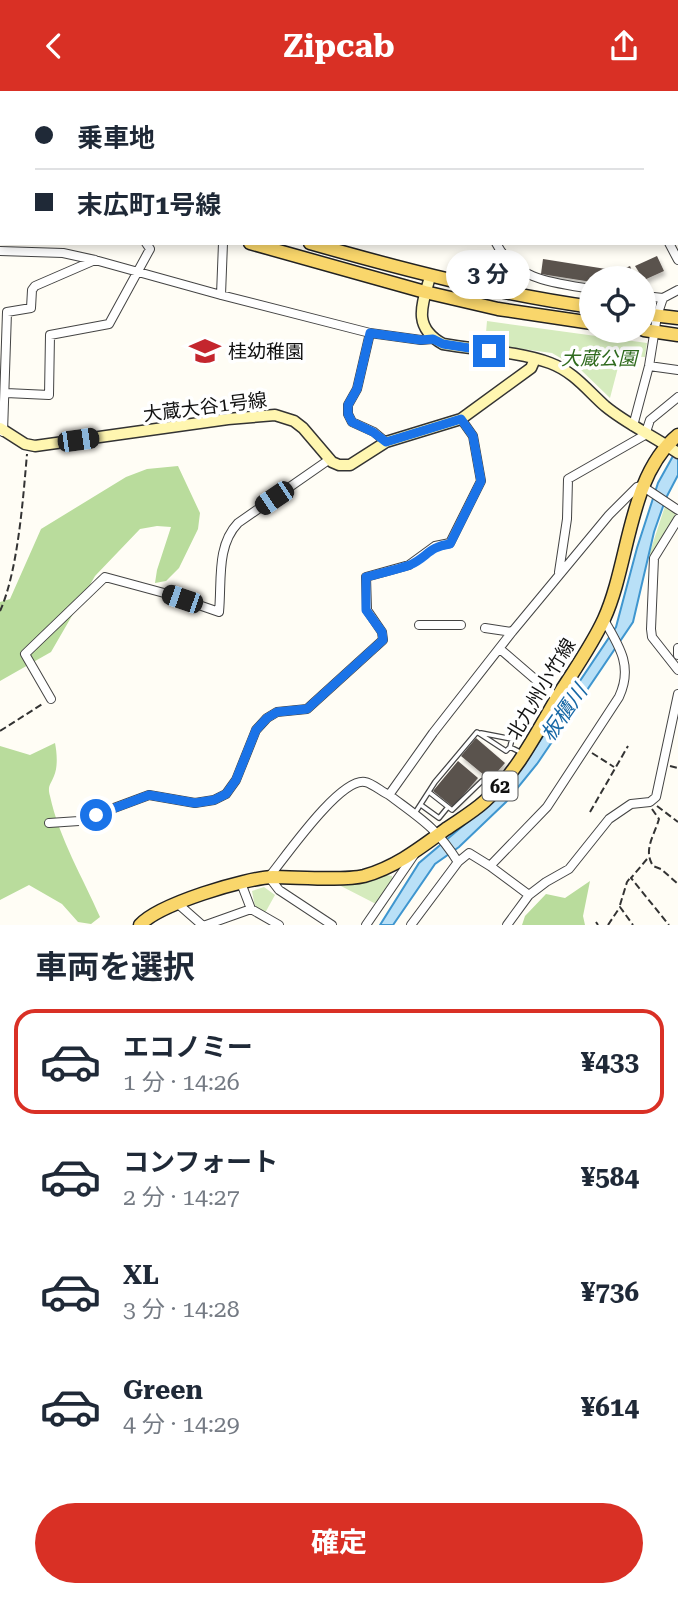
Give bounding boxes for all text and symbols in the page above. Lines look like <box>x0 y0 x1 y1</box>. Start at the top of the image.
icon: back <box>35 27 73 65</box>
text: Zipcab <box>283 27 395 65</box>
icon: share <box>605 27 643 65</box>
text: 乗車地 <box>77 123 155 153</box>
text: 末広町1号線 <box>77 190 222 220</box>
callout: 3 分 <box>447 250 531 299</box>
text: 3 分 <box>467 261 509 288</box>
map controls <box>579 266 656 343</box>
button: locate <box>579 266 656 343</box>
school or university icon: 桂幼稚園 <box>188 334 222 368</box>
route end <box>473 335 505 367</box>
place label: 桂幼稚園 <box>228 340 304 363</box>
park label: 大蔵公園 <box>561 347 640 370</box>
street label: 大蔵大谷1号線 <box>142 388 268 426</box>
car <box>56 427 101 453</box>
car <box>251 478 298 518</box>
car <box>159 582 206 616</box>
street label: 北九州小竹線 <box>502 634 580 744</box>
water label: 板櫃川 <box>536 679 593 746</box>
road number: 62 <box>482 771 518 801</box>
route start <box>80 799 112 831</box>
text: 車両を選択 <box>35 948 195 986</box>
icon: car <box>39 1030 102 1093</box>
text: エコノミー <box>123 1032 253 1062</box>
text: ¥433 <box>581 1047 639 1077</box>
text: 1 分 · 14:26 <box>123 1069 240 1096</box>
icon: car <box>39 1145 102 1208</box>
text: コンフォート <box>123 1147 278 1177</box>
text: ¥584 <box>581 1162 639 1192</box>
text: 2 分 · 14:27 <box>123 1184 240 1211</box>
icon: car <box>39 1260 102 1323</box>
text: XL <box>123 1260 159 1290</box>
text: ¥736 <box>581 1277 639 1307</box>
text: 3 分 · 14:28 <box>123 1296 240 1323</box>
icon: car <box>39 1375 102 1438</box>
text: Green <box>123 1375 203 1405</box>
text: ¥614 <box>581 1392 639 1422</box>
text: 4 分 · 14:29 <box>123 1411 240 1438</box>
button: 確定 <box>35 1503 643 1583</box>

